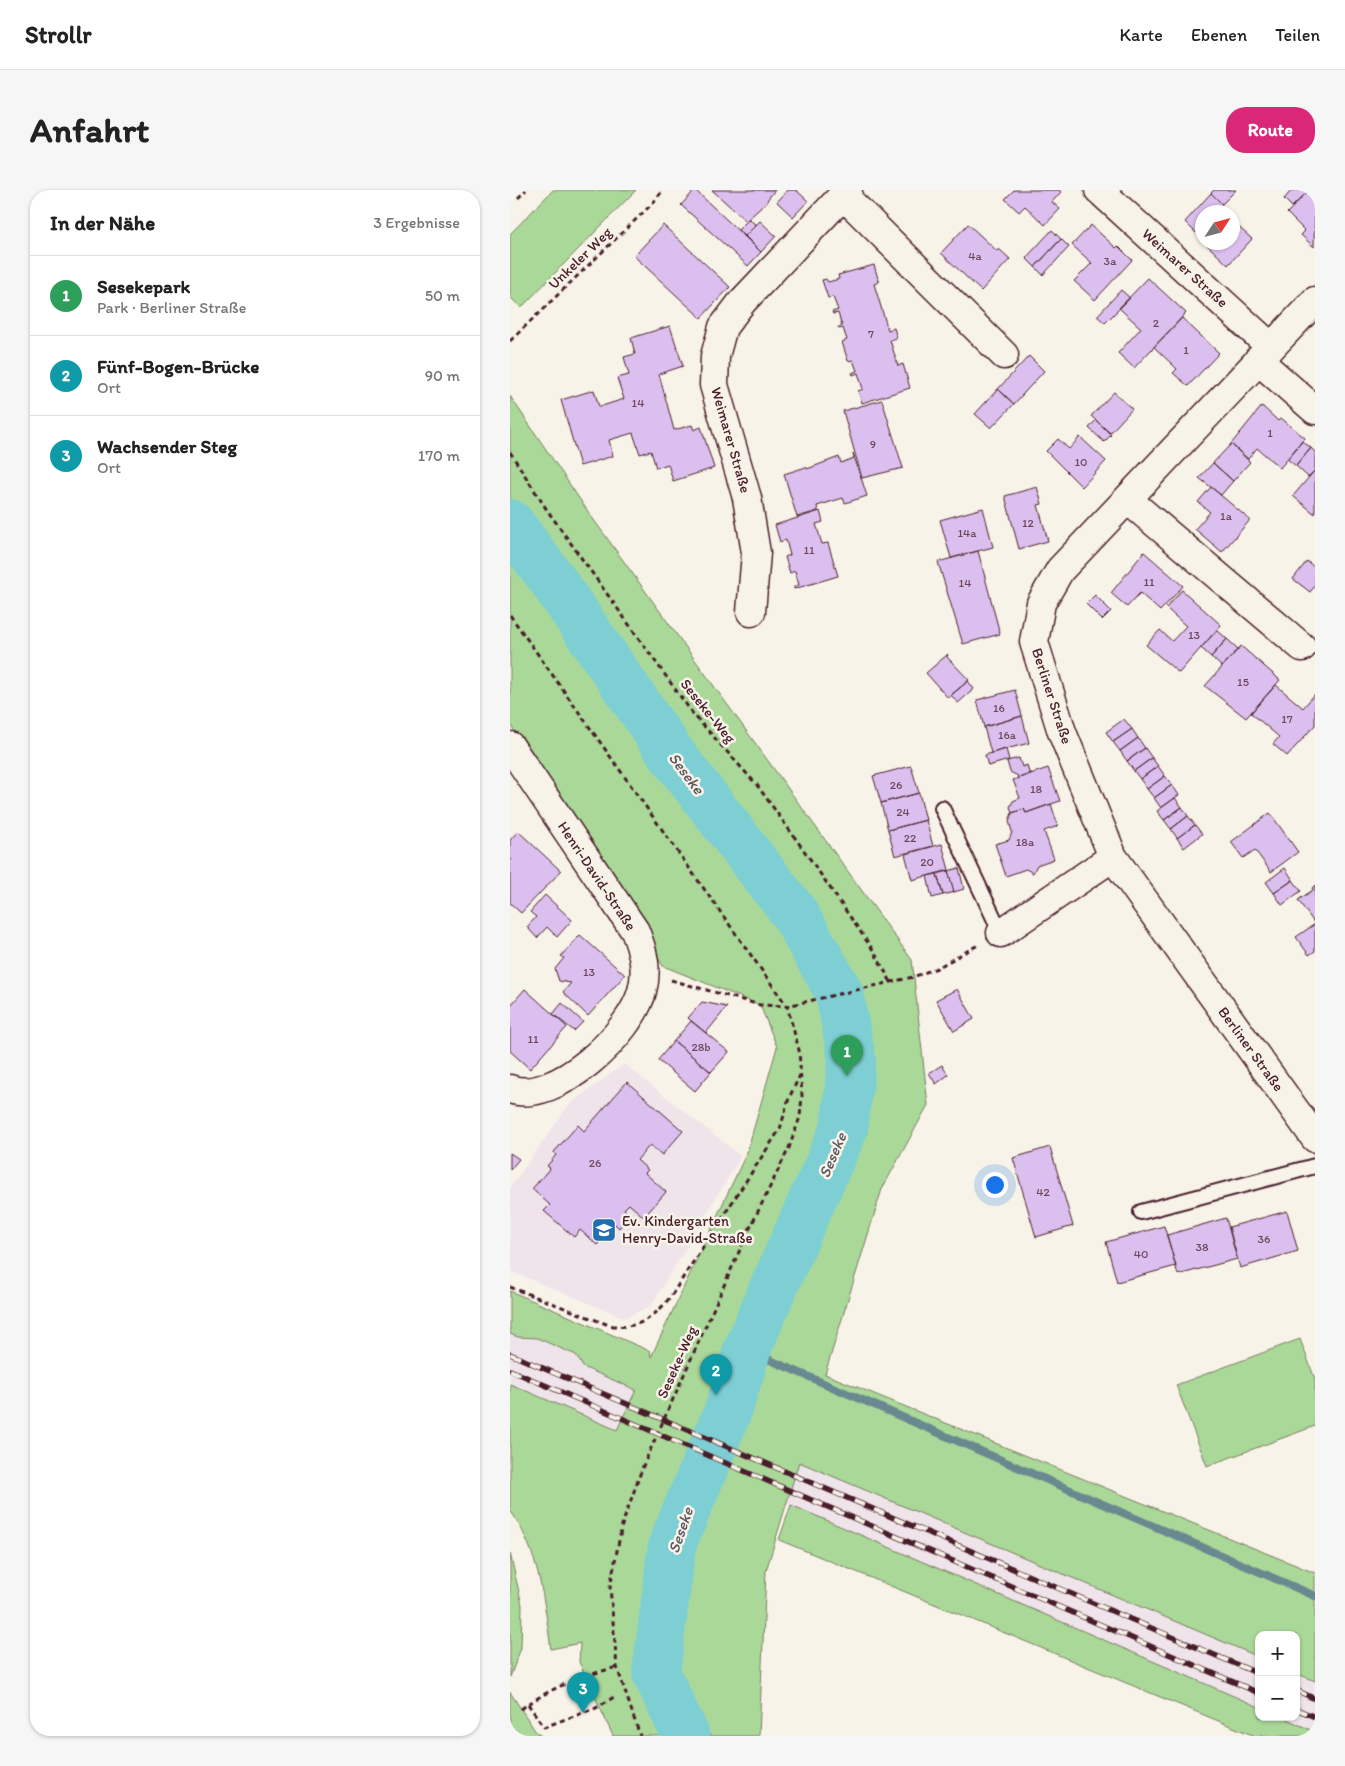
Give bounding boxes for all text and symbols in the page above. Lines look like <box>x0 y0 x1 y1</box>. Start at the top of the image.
text: Strollr <box>25 20 91 49</box>
text: Karte <box>1120 24 1163 46</box>
text: Ebenen <box>1191 24 1247 46</box>
text: Teilen <box>1275 24 1320 46</box>
button: Route <box>1226 107 1315 153</box>
text: Anfahrt <box>30 109 149 151</box>
north arrow <box>1195 205 1240 250</box>
text: In der Nähe <box>50 210 155 235</box>
text: 3 Ergebnisse <box>373 213 460 232</box>
street label: Unkeler Weg <box>544 223 616 293</box>
street label: Weimarer Straße <box>1138 225 1232 311</box>
house number: 4a <box>968 249 982 263</box>
house number: 3a <box>1104 254 1117 268</box>
text: Sesekepark <box>97 275 190 298</box>
text: 1 <box>62 286 70 305</box>
text: 50 m <box>425 286 460 305</box>
text: Park · Berliner Straße <box>97 298 246 317</box>
house number: 2 <box>1153 316 1160 330</box>
house number: 7 <box>868 327 874 341</box>
house number: 1 <box>1183 343 1189 357</box>
text: Fünf-Bogen-Brücke <box>97 355 259 378</box>
text: 2 <box>62 366 70 385</box>
text: 90 m <box>425 366 460 385</box>
text: Ort <box>97 378 121 397</box>
street label: Weimarer Straße <box>707 385 755 495</box>
house number: 14 <box>632 396 644 410</box>
house number: 1 <box>1267 426 1273 440</box>
text: Wachsender Steg <box>97 435 237 458</box>
house number: 9 <box>870 437 876 451</box>
text: 3 <box>62 446 70 465</box>
text: 170 m <box>418 446 460 465</box>
house number: 10 <box>1075 455 1087 469</box>
text: Ort <box>97 458 121 477</box>
house number: 1a <box>1220 509 1233 523</box>
house number: 12 <box>1022 516 1035 530</box>
house number: 14a <box>957 526 977 540</box>
house number: 11 <box>803 543 815 557</box>
house number: 11 <box>1143 575 1155 589</box>
house number: 14 <box>959 576 971 590</box>
house number: 13 <box>1188 628 1201 642</box>
street label: Berliner Straße <box>1028 646 1076 746</box>
street label: Seseke-Weg <box>677 675 740 747</box>
house number: 15 <box>1237 675 1249 689</box>
house number: 16 <box>993 701 1005 715</box>
house number: 17 <box>1281 712 1293 726</box>
house number: 16a <box>998 728 1017 742</box>
water label: Seseke <box>665 749 709 799</box>
house number: 26 <box>890 778 902 792</box>
house number: 18 <box>1030 782 1042 796</box>
house number: 24 <box>896 805 910 819</box>
street label: Henri-David-Straße <box>554 818 640 934</box>
house number: 22 <box>904 831 917 845</box>
house number: 18a <box>1016 835 1035 849</box>
house number: 20 <box>920 855 934 869</box>
house number: 13 <box>583 965 596 979</box>
street label: Berliner Straße <box>1214 1003 1288 1095</box>
house number: 11 <box>527 1032 539 1046</box>
pin: 1 <box>831 1035 863 1076</box>
house number: 28b <box>691 1040 711 1054</box>
water label: Seseke <box>814 1129 851 1181</box>
house number: 26 <box>589 1156 601 1170</box>
your location <box>982 1172 1008 1198</box>
house number: 42 <box>1036 1185 1050 1199</box>
place label: Ev. Kindergarten Henry-David-Straße <box>622 1212 753 1247</box>
school or university icon: Ev. Kindergarten Henry-David-Straße <box>591 1217 617 1243</box>
house number: 36 <box>1258 1232 1270 1246</box>
house number: 38 <box>1195 1240 1209 1254</box>
house number: 40 <box>1134 1247 1148 1261</box>
street label: Seseke-Weg <box>653 1323 701 1401</box>
pin: 2 <box>700 1354 732 1395</box>
water label: Seseke <box>664 1504 698 1556</box>
map controls <box>1255 1631 1300 1721</box>
button: + <box>1255 1631 1300 1676</box>
pin: 3 <box>567 1672 599 1713</box>
button: − <box>1255 1676 1300 1721</box>

